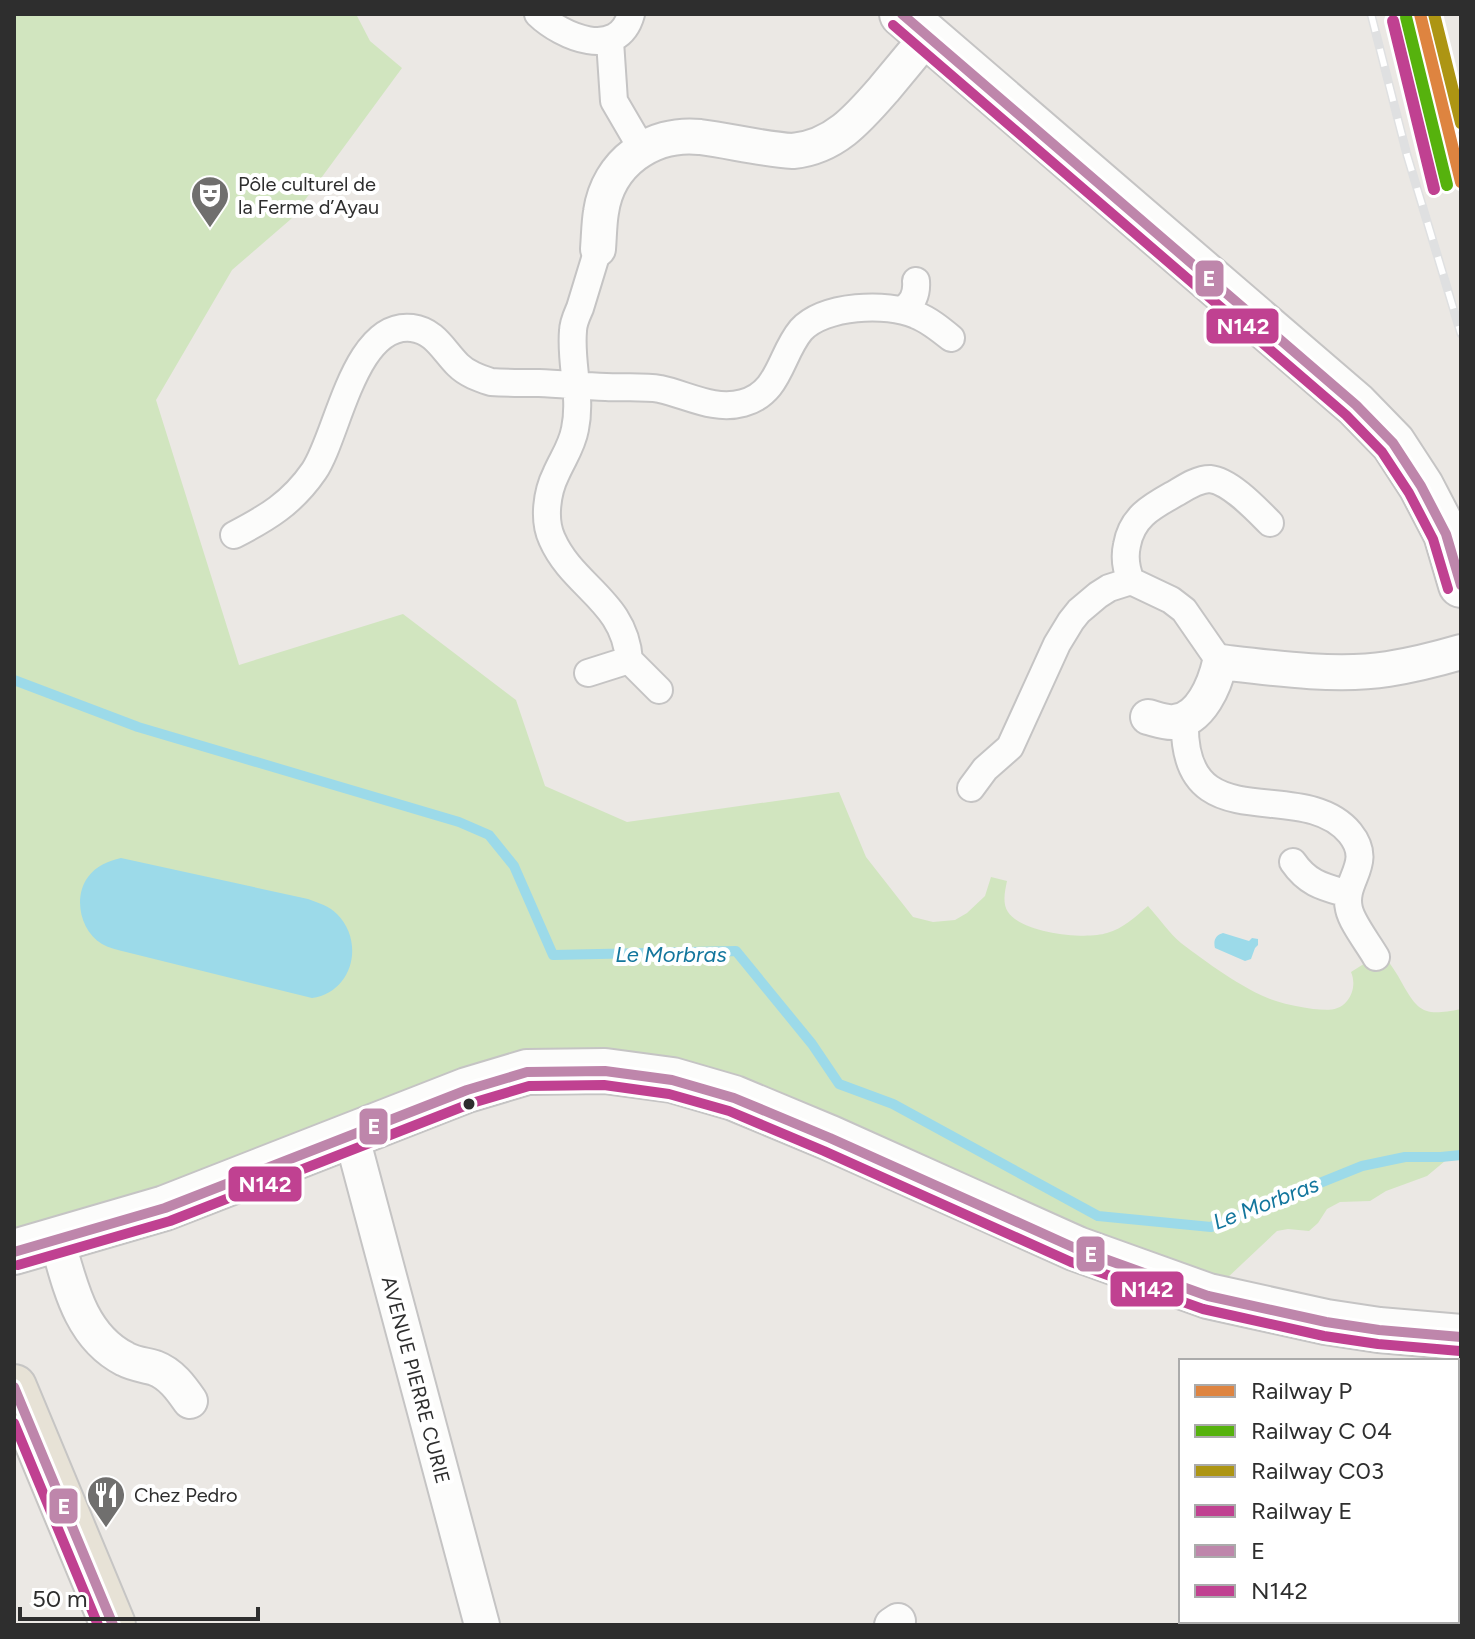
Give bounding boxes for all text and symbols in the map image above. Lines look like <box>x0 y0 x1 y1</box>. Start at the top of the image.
place label: Pôle culturel de la Ferme d’Ayau <box>238 172 379 219</box>
theatre icon: Pôle culturel de la Ferme d’Ayau <box>189 174 231 229</box>
line badge: E <box>1194 259 1225 298</box>
text: E <box>1203 265 1215 292</box>
line badge: N142 <box>1205 307 1280 345</box>
text: N142 <box>1217 313 1269 340</box>
water label: Le Morbras <box>615 941 727 968</box>
unlabelled marker <box>461 1096 477 1112</box>
line badge: E <box>358 1107 389 1146</box>
text: E <box>368 1113 380 1140</box>
line badge: N142 <box>227 1165 303 1203</box>
water label: Le Morbras <box>1209 1170 1323 1236</box>
text: N142 <box>239 1171 291 1198</box>
line badge: E <box>1075 1235 1106 1273</box>
text: E <box>1085 1241 1097 1268</box>
line badge: N142 <box>1109 1270 1185 1308</box>
street label: AVENUE PIERRE CURIE <box>377 1274 455 1486</box>
text: N142 <box>1121 1276 1173 1303</box>
legend <box>1179 1359 1459 1623</box>
text: Railway P <box>1251 1376 1352 1405</box>
text: Railway C 04 <box>1251 1416 1392 1445</box>
text: Railway C03 <box>1251 1456 1384 1485</box>
restaurant icon: Chez Pedro <box>85 1474 127 1529</box>
place label: Chez Pedro <box>134 1483 238 1507</box>
line badge: E <box>48 1487 79 1525</box>
text: E <box>58 1493 70 1520</box>
text: Railway E <box>1251 1496 1352 1525</box>
text: E <box>1251 1536 1265 1565</box>
scale bar <box>20 1571 258 1621</box>
text: N142 <box>1251 1576 1308 1605</box>
text: 50 m <box>32 1584 88 1613</box>

